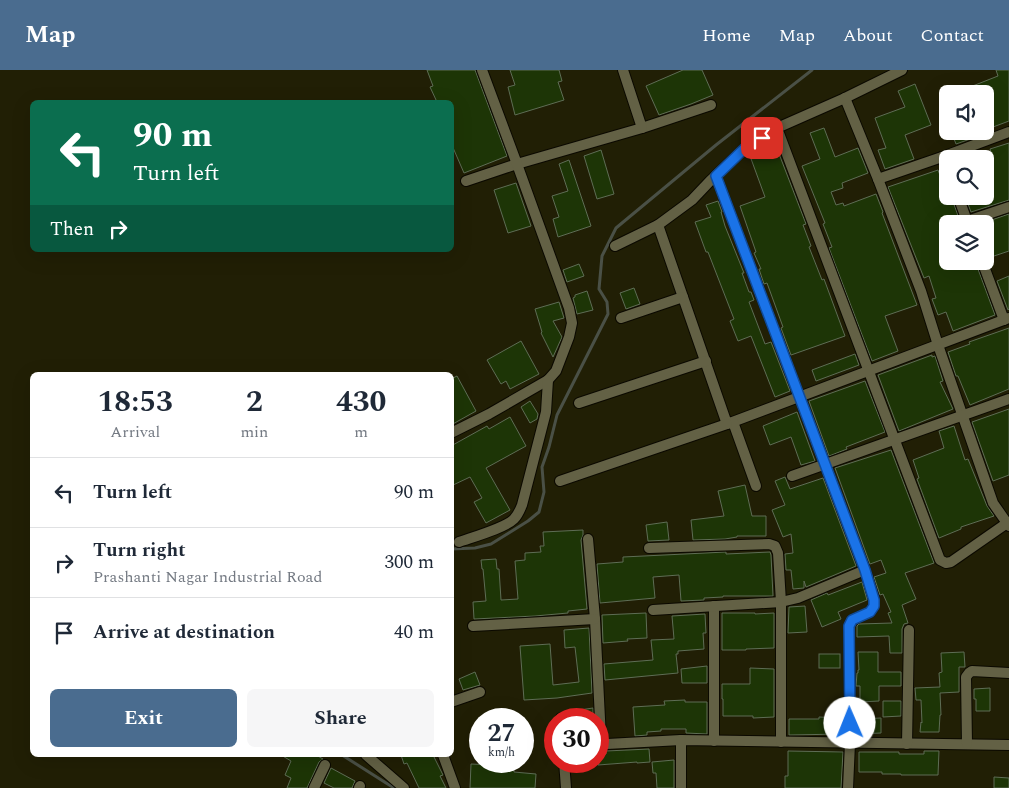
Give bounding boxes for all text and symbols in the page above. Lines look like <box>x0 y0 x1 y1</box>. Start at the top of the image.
text: Map <box>25 17 75 53</box>
text: Home <box>702 22 751 49</box>
text: Map <box>779 22 815 49</box>
text: About <box>843 22 893 49</box>
text: Contact <box>921 22 984 49</box>
map controls <box>939 85 994 270</box>
button: sound <box>939 85 994 140</box>
text: 90 m <box>133 109 213 162</box>
pin <box>741 117 783 159</box>
icon: left <box>50 120 115 185</box>
icon: arrive <box>748 124 776 152</box>
button: search <box>939 150 994 205</box>
text: Turn left <box>133 157 219 190</box>
text: Then <box>50 215 94 244</box>
icon: right <box>104 215 132 243</box>
button: layers <box>939 215 994 270</box>
text: 18:53 <box>98 379 173 425</box>
text: 2 <box>246 379 263 425</box>
text: 430 <box>336 379 386 425</box>
text: Arrival <box>110 420 160 444</box>
text: min <box>240 420 268 444</box>
text: m <box>354 420 368 444</box>
text: Turn left <box>93 478 172 507</box>
text: 90 m <box>394 478 434 507</box>
icon: left <box>50 479 78 507</box>
text: Turn right <box>93 536 186 565</box>
text: 300 m <box>384 548 434 577</box>
icon: right <box>50 549 78 577</box>
text: Prashanti Nagar Industrial Road <box>93 565 322 589</box>
text: Arrive at destination <box>93 618 275 647</box>
text: 40 m <box>394 618 434 647</box>
icon: arrive <box>50 619 78 647</box>
button: Exit <box>50 689 237 747</box>
button: Share <box>247 689 434 747</box>
position arrow <box>823 696 875 748</box>
speed limit sign: 30 <box>544 708 609 773</box>
text: 27 <box>487 715 516 753</box>
text: km/h <box>488 743 515 762</box>

